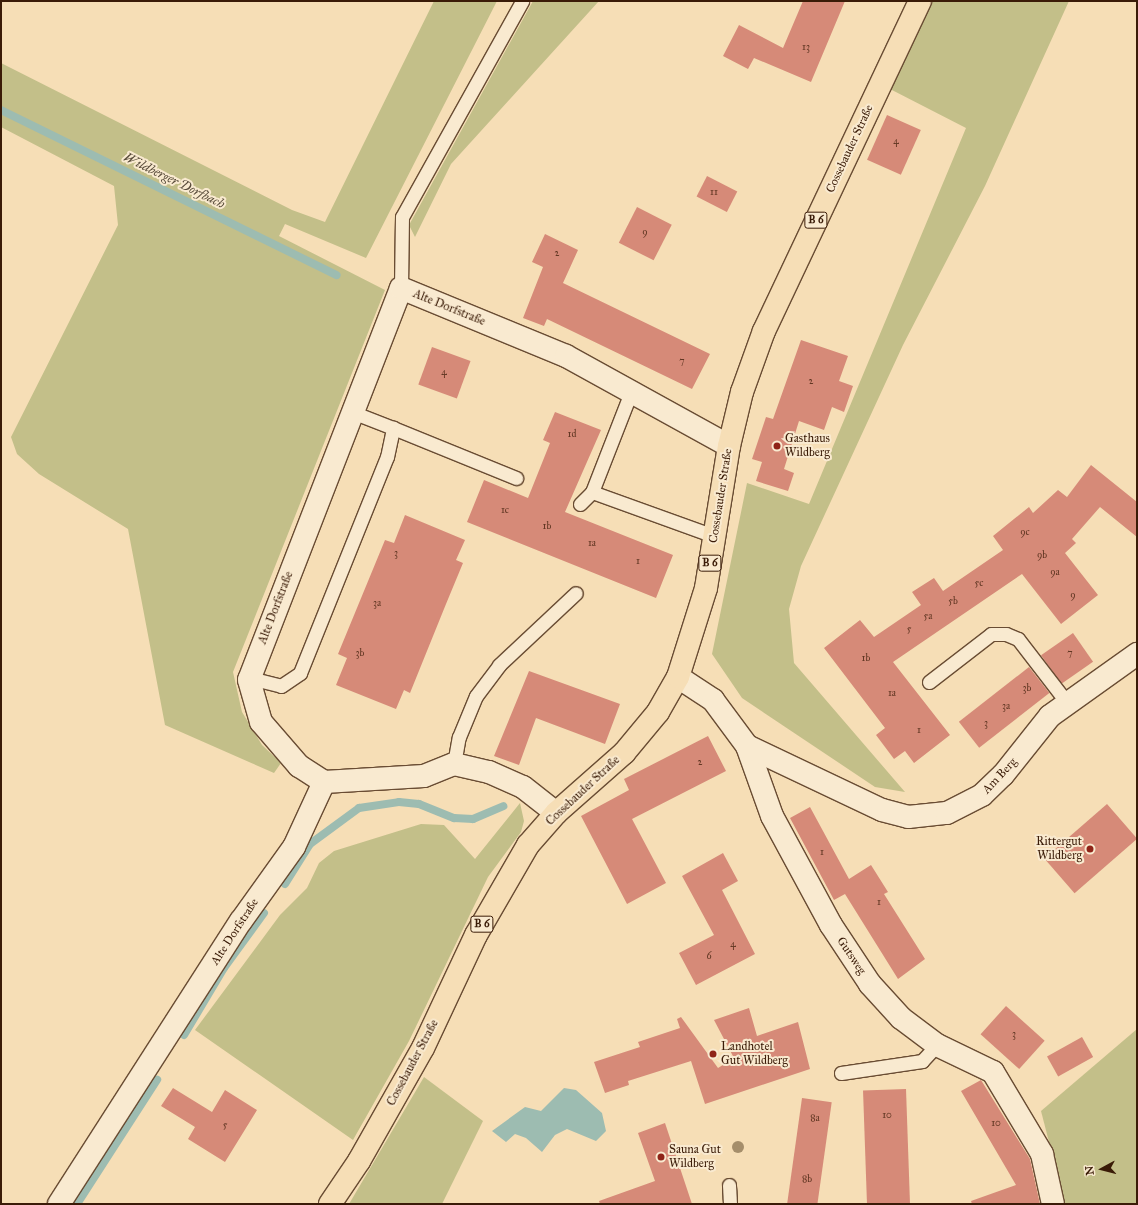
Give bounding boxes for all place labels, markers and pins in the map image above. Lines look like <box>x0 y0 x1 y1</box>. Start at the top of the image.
place label: Gasthaus Wildberg <box>785 432 830 460</box>
marker: Gasthaus Wildberg <box>772 441 782 451</box>
place label: Rittergut Wildberg <box>1036 835 1082 863</box>
marker: Rittergut Wildberg <box>1085 844 1095 854</box>
place label: Landhotel Gut Wildberg <box>721 1040 788 1068</box>
marker: Landhotel Gut Wildberg <box>708 1049 718 1059</box>
place label: Sauna Gut Wildberg <box>669 1143 721 1171</box>
marker: Sauna Gut Wildberg <box>656 1152 666 1162</box>

